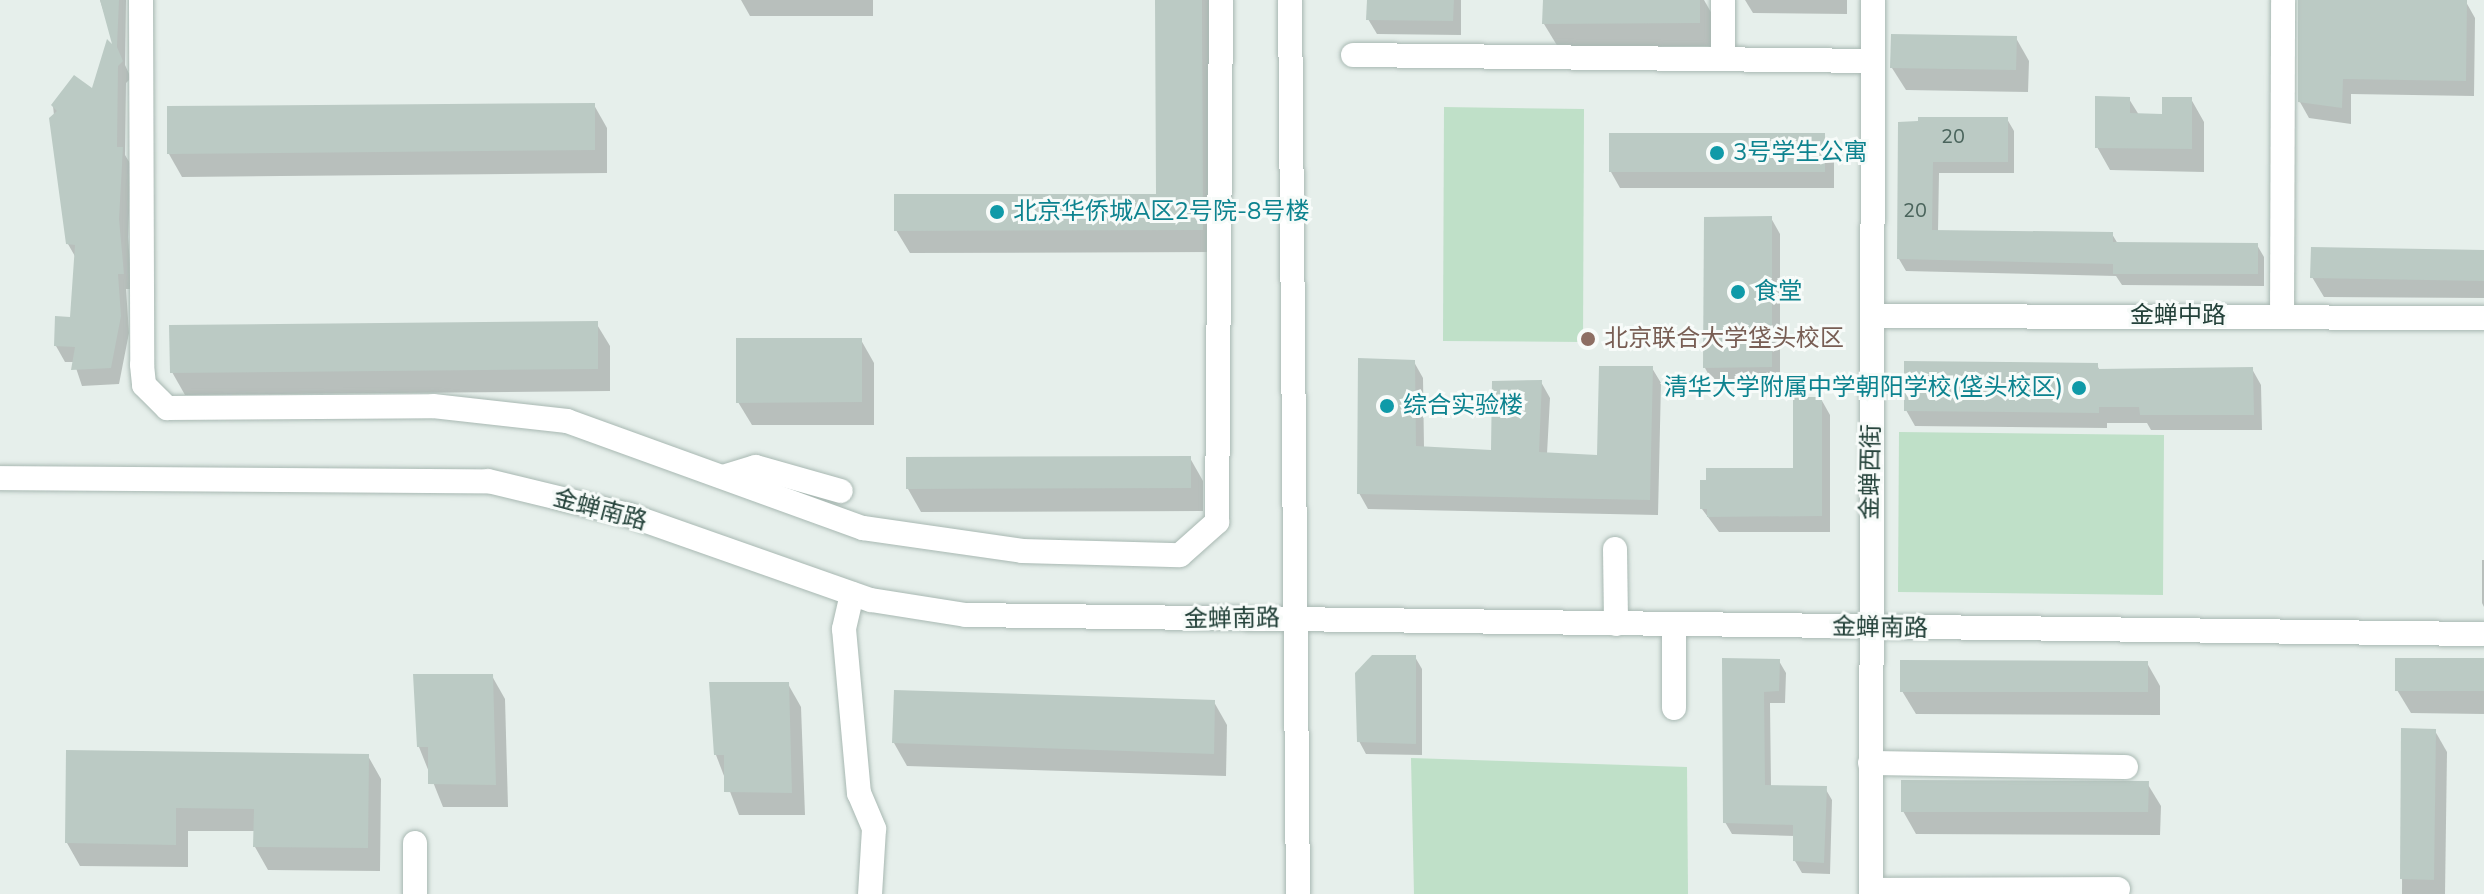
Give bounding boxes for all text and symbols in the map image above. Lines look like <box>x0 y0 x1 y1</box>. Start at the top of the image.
house number: 20 <box>1941 124 1965 148</box>
place label: 3号学生公寓 <box>1733 139 1867 167</box>
marker: 3号学生公寓 <box>1708 144 1726 162</box>
place label: 北京华侨城A区2号院-8号楼 <box>1013 198 1309 226</box>
house number: 20 <box>1903 198 1927 222</box>
marker: 北京华侨城A区2号院-8号楼 <box>988 203 1006 221</box>
place label: 食堂 <box>1754 278 1802 306</box>
marker: 食堂 <box>1729 283 1747 301</box>
street label: 金蝉中路 <box>2130 302 2226 330</box>
place label: 北京联合大学垡头校区 <box>1604 325 1844 353</box>
marker: 北京联合大学垡头校区 <box>1579 330 1597 348</box>
place label: 清华大学附属中学朝阳学校(垡头校区) <box>1664 374 2063 402</box>
marker: 清华大学附属中学朝阳学校(垡头校区) <box>2070 379 2088 397</box>
place label: 综合实验楼 <box>1403 392 1523 420</box>
marker: 综合实验楼 <box>1378 397 1396 415</box>
street label: 金蝉西街 <box>1856 424 1886 520</box>
street label: 金蝉南路 <box>550 484 650 536</box>
street label: 金蝉南路 <box>1184 604 1280 634</box>
street label: 金蝉南路 <box>1832 613 1928 643</box>

